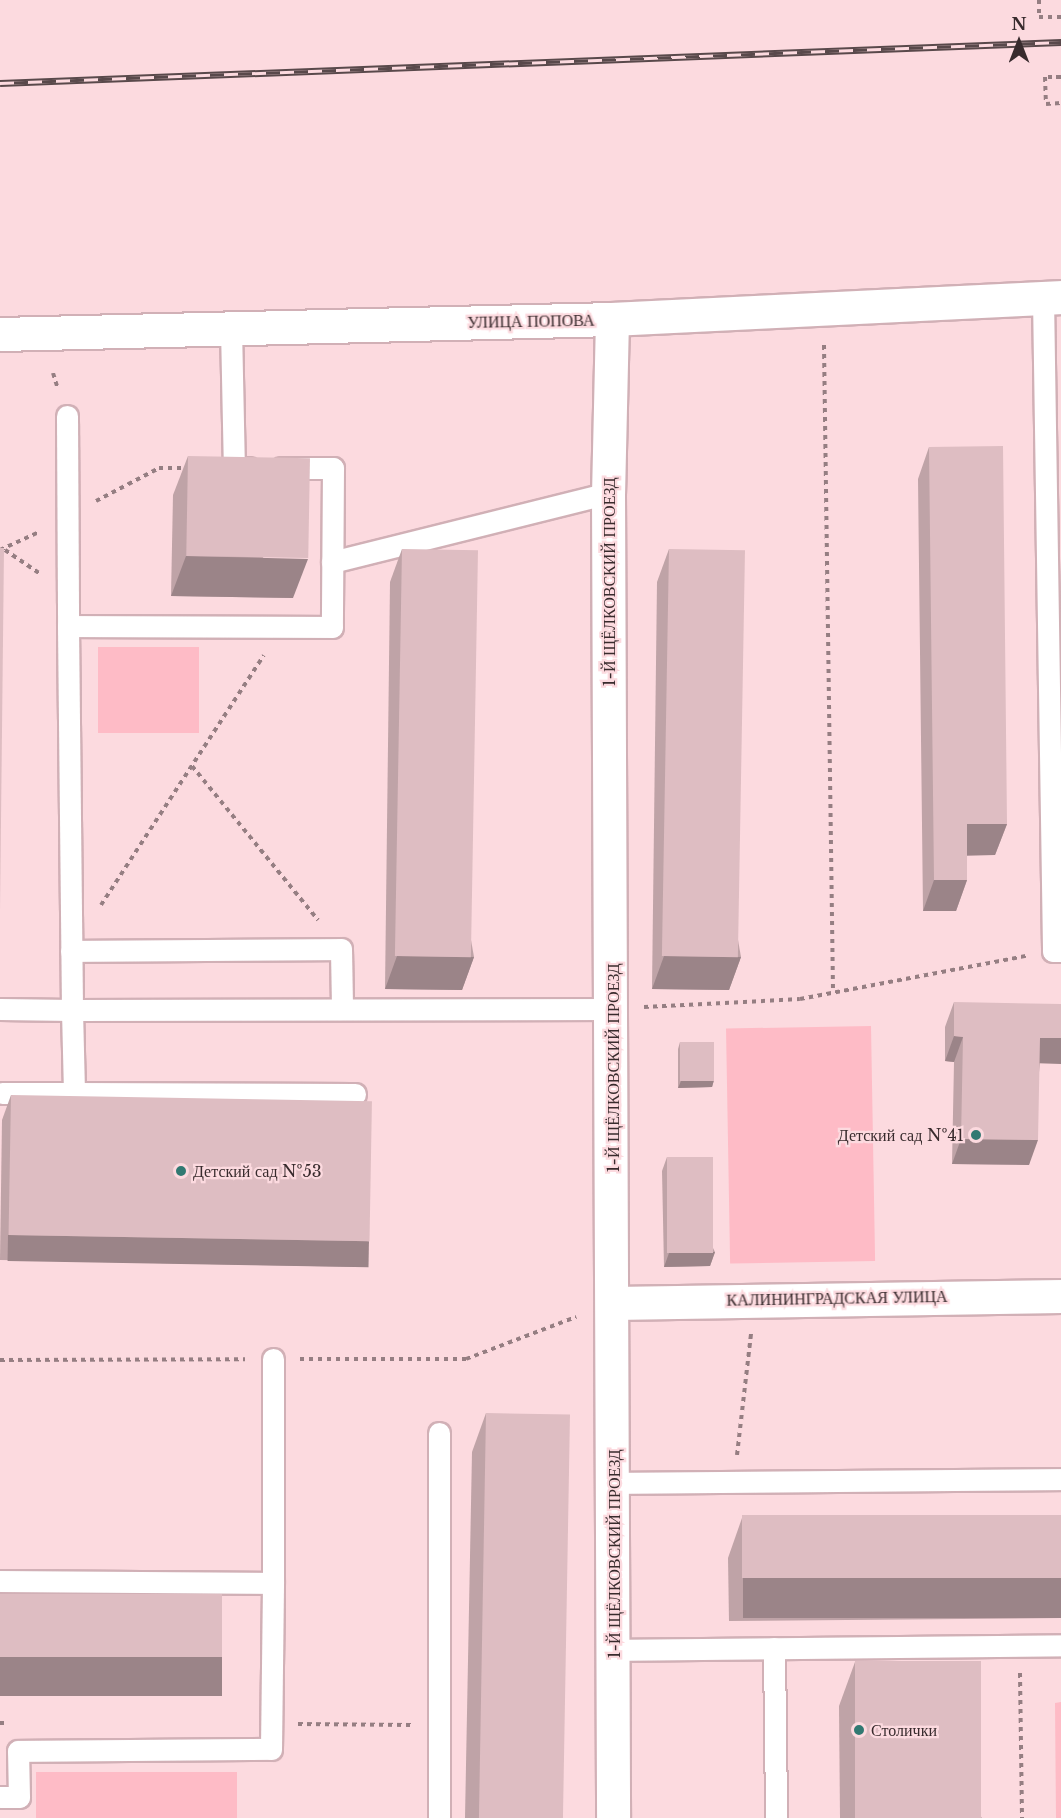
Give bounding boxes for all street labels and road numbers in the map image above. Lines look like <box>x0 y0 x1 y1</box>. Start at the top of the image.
street label: УЛИЦА ПОПОВА <box>467 310 595 332</box>
street label: 1-Й ЩЁЛКОВСКИЙ ПРОЕЗД <box>599 477 619 687</box>
street label: 1-Й ЩЁЛКОВСКИЙ ПРОЕЗД <box>603 963 623 1173</box>
street label: КАЛИНИНГРАДСКАЯ УЛИЦА <box>726 1286 948 1310</box>
street label: 1-Й ЩЁЛКОВСКИЙ ПРОЕЗД <box>604 1449 624 1659</box>

